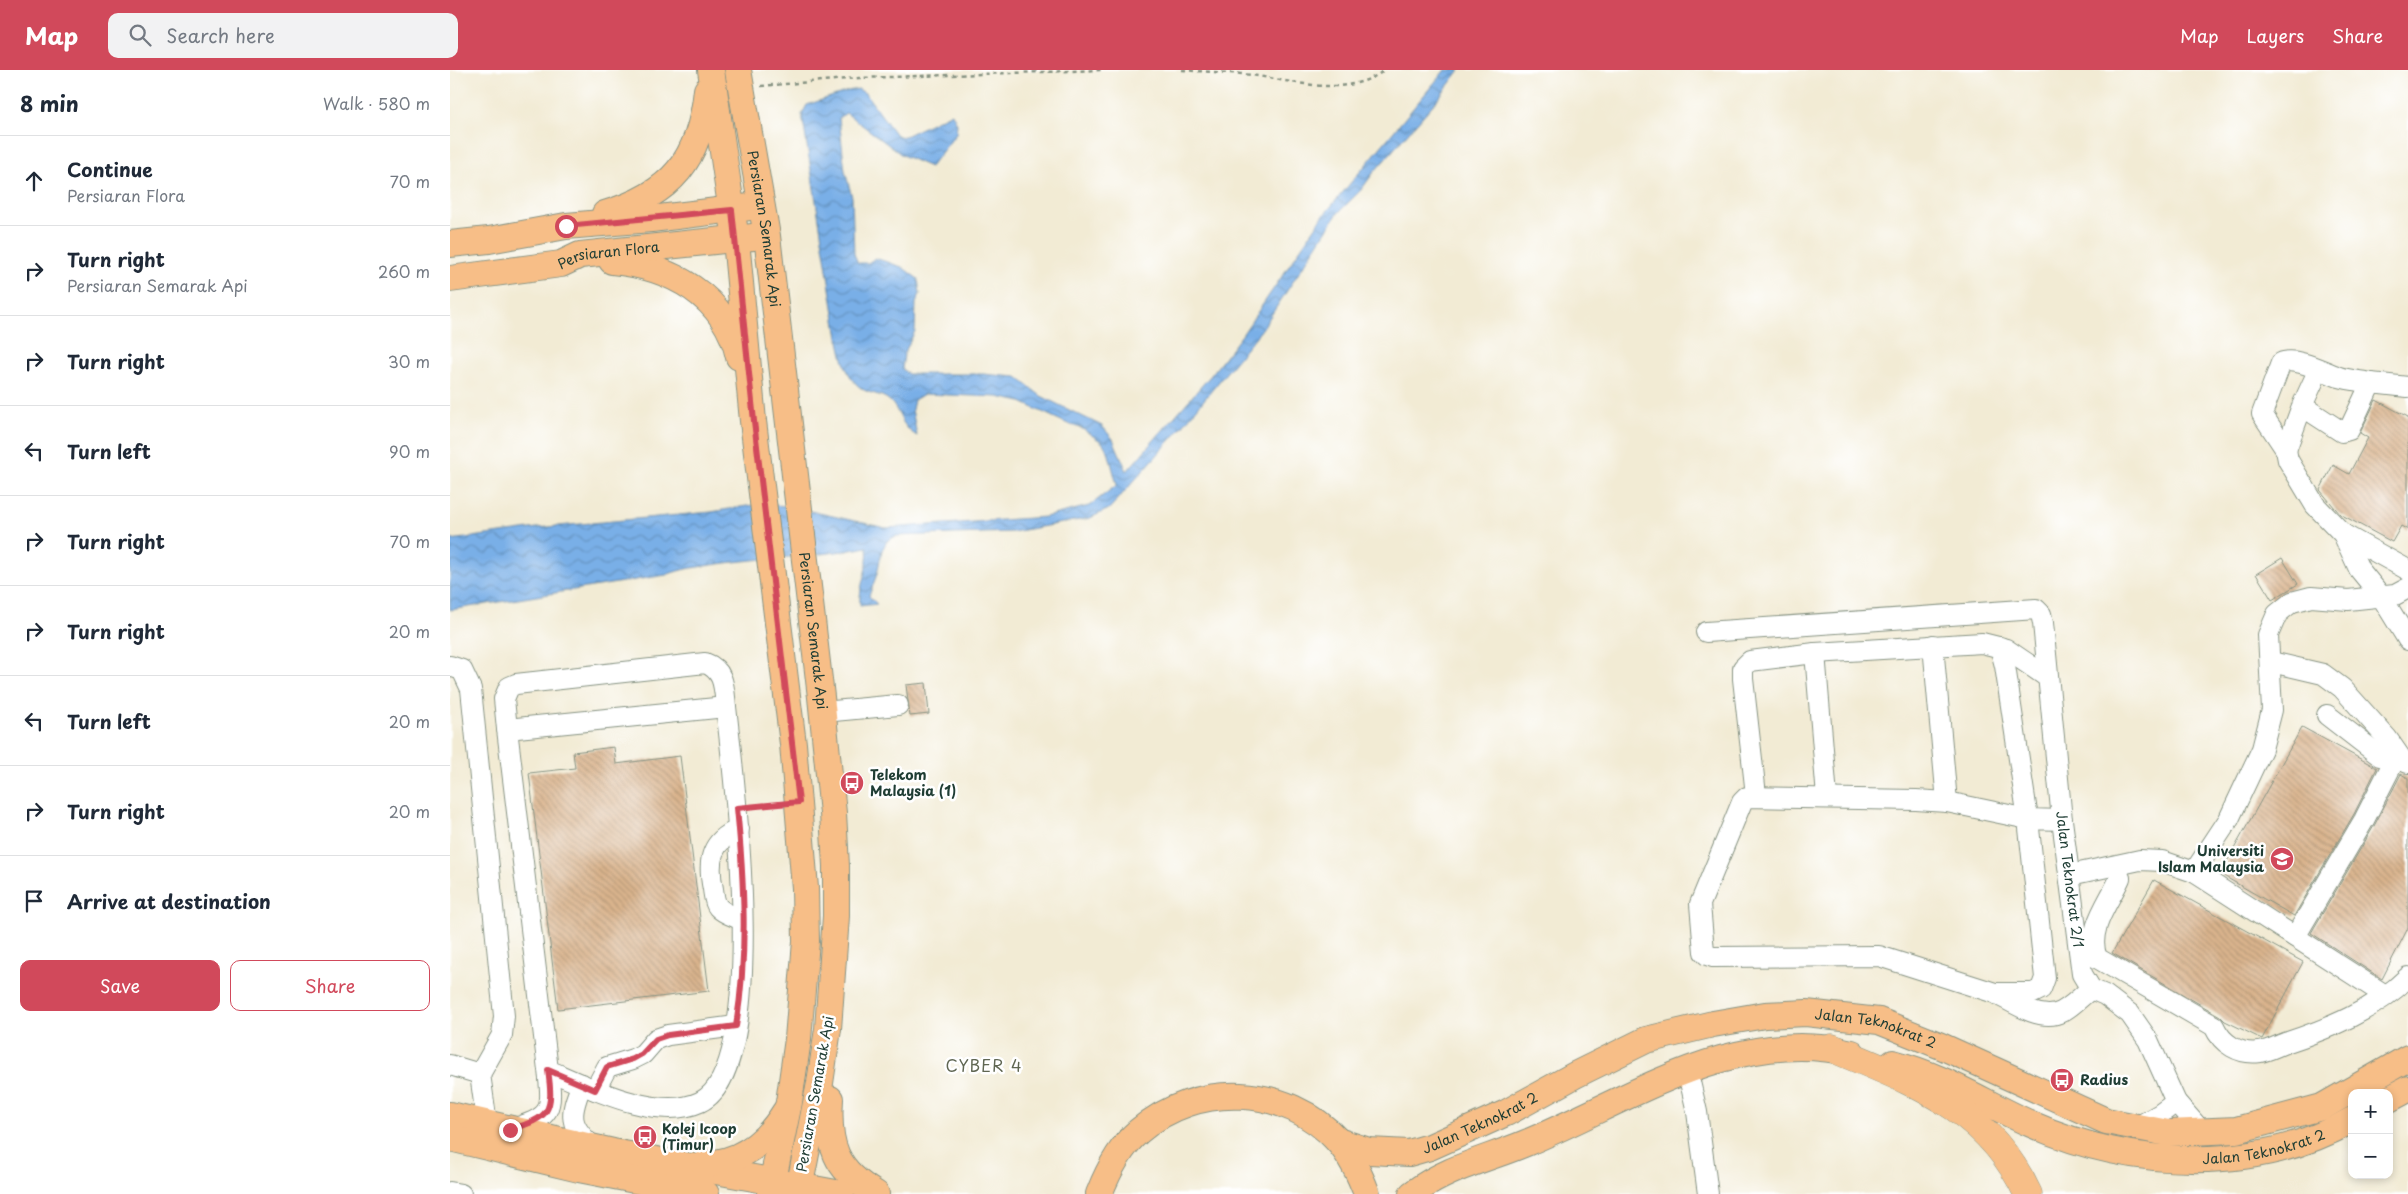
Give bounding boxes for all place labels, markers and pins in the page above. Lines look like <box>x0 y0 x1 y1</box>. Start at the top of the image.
place label: Telekom Malaysia (1) <box>870 764 956 801</box>
bus stop icon: Telekom Malaysia (1) <box>839 770 865 796</box>
place label: Universiti Islam Malaysia <box>2158 840 2264 877</box>
school or university icon: Universiti Islam Malaysia <box>2269 846 2295 872</box>
bus stop icon: Radius <box>2049 1067 2075 1093</box>
place label: Radius <box>2080 1069 2128 1090</box>
place label: Kolej Icoop (Timur) <box>662 1118 737 1155</box>
bus stop icon: Kolej Icoop (Timur) <box>632 1124 658 1150</box>

